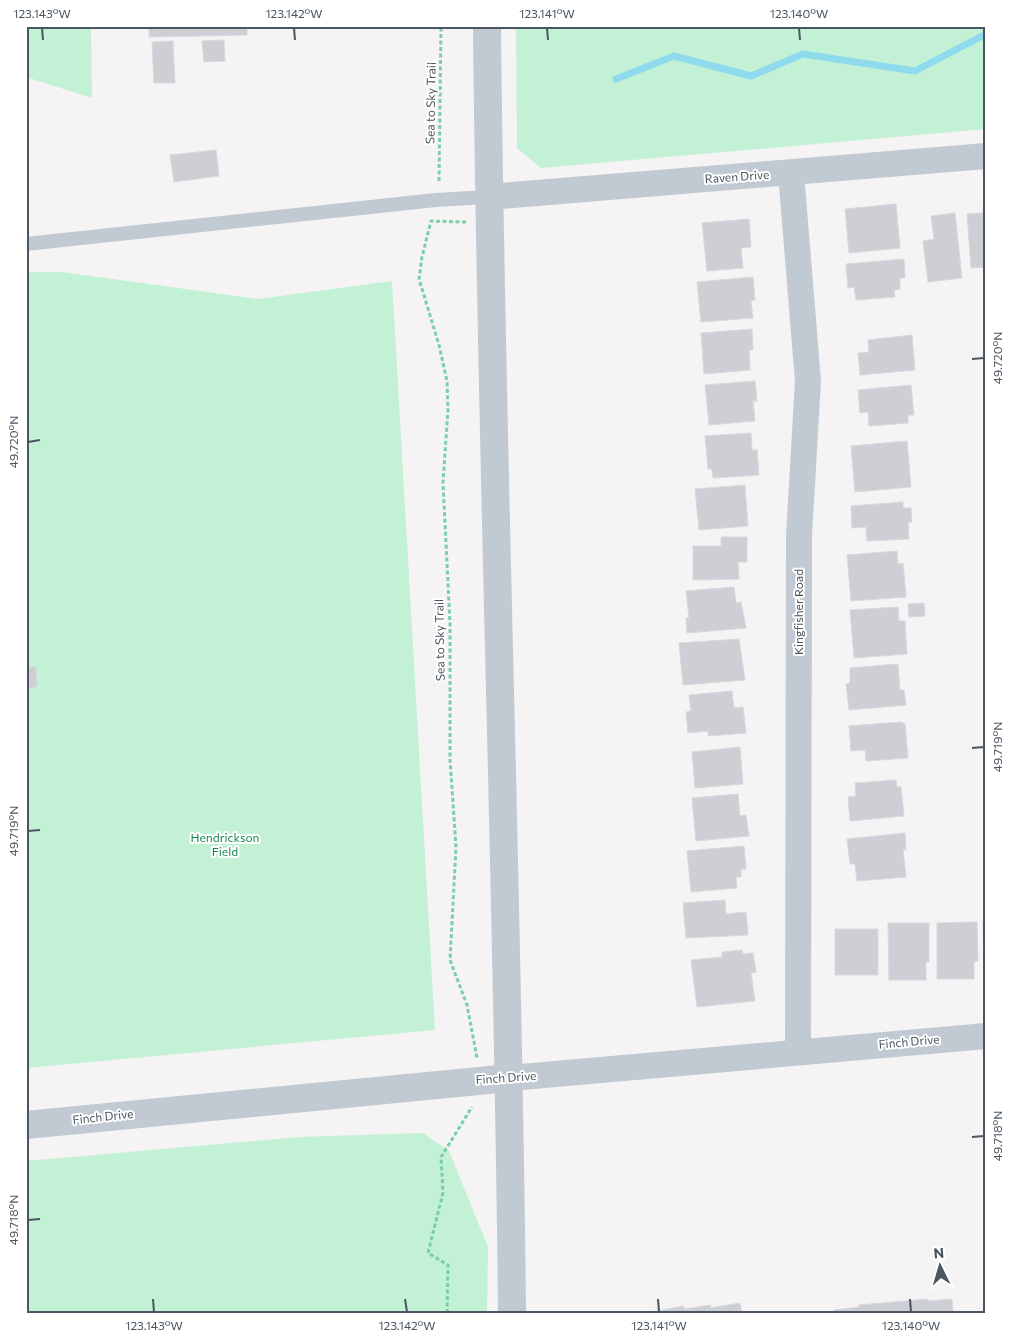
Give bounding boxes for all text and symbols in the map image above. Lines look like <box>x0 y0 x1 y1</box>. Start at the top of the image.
text: 123.143°W <box>13 6 71 20</box>
text: 123.142°W <box>265 6 323 20</box>
text: 123.141°W <box>519 6 575 20</box>
text: 123.140°W <box>770 6 828 20</box>
street label: Sea to Sky Trail <box>422 62 438 144</box>
street label: Raven Drive <box>704 167 770 185</box>
text: 49.720°N <box>990 332 1004 384</box>
text: 49.720°N <box>6 416 20 468</box>
street label: Kingfisher Road <box>791 569 805 655</box>
street label: Sea to Sky Trail <box>431 599 447 681</box>
text: 49.719°N <box>990 722 1004 772</box>
text: 49.719°N <box>6 806 20 856</box>
park label: Hendrickson Field <box>191 830 259 858</box>
street label: Finch Drive <box>878 1031 940 1051</box>
street label: Finch Drive <box>475 1068 537 1086</box>
street label: Finch Drive <box>72 1106 134 1126</box>
text: 49.718°N <box>990 1111 1004 1161</box>
text: 49.718°N <box>6 1195 20 1245</box>
north arrow <box>914 1242 964 1292</box>
text: N <box>933 1244 945 1261</box>
text: 123.143°W <box>125 1318 183 1332</box>
text: 123.142°W <box>378 1318 436 1332</box>
text: 123.141°W <box>631 1318 687 1332</box>
text: 123.140°W <box>882 1318 940 1332</box>

